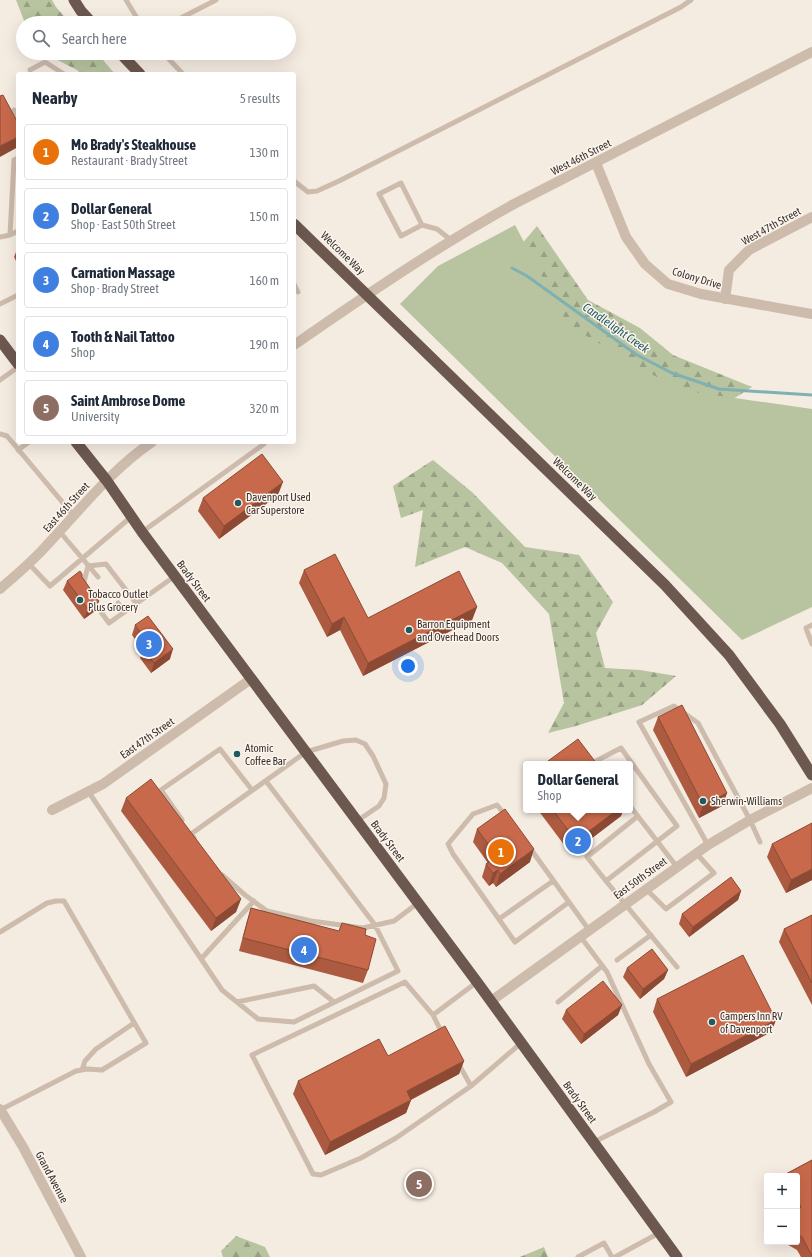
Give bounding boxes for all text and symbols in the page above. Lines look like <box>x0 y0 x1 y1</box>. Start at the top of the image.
search box <box>16 16 296 60</box>
icon: search <box>30 27 52 49</box>
text: Search here <box>62 30 127 47</box>
text: Nearby <box>32 88 78 108</box>
text: 5 results <box>240 91 280 106</box>
text: Mo Brady's Steakhouse <box>71 136 196 153</box>
street label: West 46th Street <box>549 137 613 177</box>
text: 1 <box>43 145 49 160</box>
text: 130 m <box>250 145 279 160</box>
text: Restaurant · Brady Street <box>71 153 188 168</box>
text: Dollar General <box>71 200 152 217</box>
street label: West 47th Street <box>739 205 803 247</box>
text: 2 <box>43 209 49 224</box>
text: 150 m <box>250 209 279 224</box>
text: Shop · East 50th Street <box>71 217 176 232</box>
street label: Welcome Way <box>319 229 368 277</box>
text: Carnation Massage <box>71 264 175 281</box>
street label: Colony Drive <box>671 265 723 291</box>
text: 3 <box>43 273 49 288</box>
text: 160 m <box>250 273 279 288</box>
text: Shop · Brady Street <box>71 281 159 296</box>
water label: Candlelight Creek <box>580 300 653 357</box>
text: Tooth & Nail Tattoo <box>71 328 175 345</box>
text: 4 <box>43 337 49 352</box>
text: 190 m <box>250 337 279 352</box>
text: Shop <box>71 345 95 360</box>
text: Saint Ambrose Dome <box>71 392 185 409</box>
text: 5 <box>43 401 49 416</box>
text: 320 m <box>250 401 279 416</box>
text: University <box>71 409 120 424</box>
street label: Welcome Way <box>551 455 600 503</box>
street label: East 46th Street <box>41 480 91 534</box>
place label: Davenport Used Car Superstore <box>246 491 311 516</box>
marker: Davenport Used Car Superstore <box>233 498 243 508</box>
street label: Brady Street <box>175 558 213 604</box>
place label: Tobacco Outlet Plus Grocery <box>88 588 148 613</box>
marker: Tobacco Outlet Plus Grocery <box>75 595 85 605</box>
place label: Barron Equipment and Overhead Doors <box>417 618 499 643</box>
marker: Barron Equipment and Overhead Doors <box>404 625 414 635</box>
pin: 3 <box>136 629 162 659</box>
your location <box>398 656 418 676</box>
street label: East 47th Street <box>118 715 176 761</box>
place label: Atomic Coffee Bar <box>245 742 287 767</box>
marker: Atomic Coffee Bar <box>232 749 242 759</box>
popup <box>523 761 633 813</box>
text: Dollar General <box>538 771 618 788</box>
text: Shop <box>538 788 562 803</box>
place label: Sherwin-Williams <box>711 795 782 807</box>
marker: Sherwin-Williams <box>698 796 708 806</box>
street label: Brady Street <box>369 818 407 864</box>
pin: 2 <box>565 826 591 856</box>
pin: 1 <box>488 837 514 867</box>
street label: East 50th Street <box>611 855 669 901</box>
pin: 4 <box>291 935 317 965</box>
place label: Campers Inn RV of Davenport <box>720 1010 783 1035</box>
marker: Campers Inn RV of Davenport <box>707 1017 717 1027</box>
street label: Brady Street <box>561 1079 599 1125</box>
street label: Grand Avenue <box>33 1149 71 1205</box>
pin: 5 <box>406 1169 432 1199</box>
map controls <box>764 1173 800 1245</box>
button: + <box>764 1173 800 1209</box>
button: − <box>764 1209 800 1245</box>

